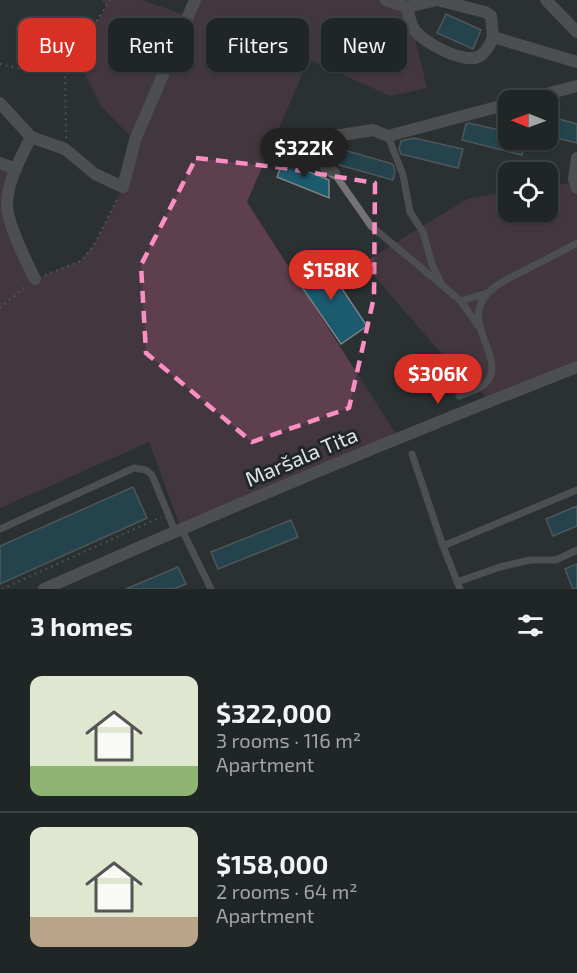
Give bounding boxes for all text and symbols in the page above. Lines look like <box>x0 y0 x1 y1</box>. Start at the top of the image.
chip: Buy <box>18 18 96 72</box>
chip: Rent <box>108 18 194 72</box>
chip: Filters <box>206 18 309 72</box>
chip: New <box>321 18 407 72</box>
north arrow <box>498 90 558 150</box>
map controls <box>498 90 558 222</box>
pin: $322K <box>262 128 346 179</box>
text: $322K <box>275 135 333 159</box>
button: locate <box>498 162 558 222</box>
pin: $158K <box>289 250 373 301</box>
text: $158K <box>303 257 359 281</box>
pin: $306K <box>396 354 480 405</box>
text: $306K <box>408 361 468 385</box>
street label: Maršala Tita <box>241 421 361 491</box>
icon: filters <box>514 609 547 642</box>
text: 3 homes <box>30 610 133 641</box>
text: $322,000 <box>216 697 332 728</box>
icon: home <box>78 700 150 772</box>
text: 3 rooms · 116 m² <box>216 728 361 752</box>
text: Apartment <box>216 752 314 776</box>
text: $158,000 <box>216 848 328 879</box>
icon: home <box>78 851 150 923</box>
text: 2 rooms · 64 m² <box>216 879 358 903</box>
text: Apartment <box>216 903 314 927</box>

